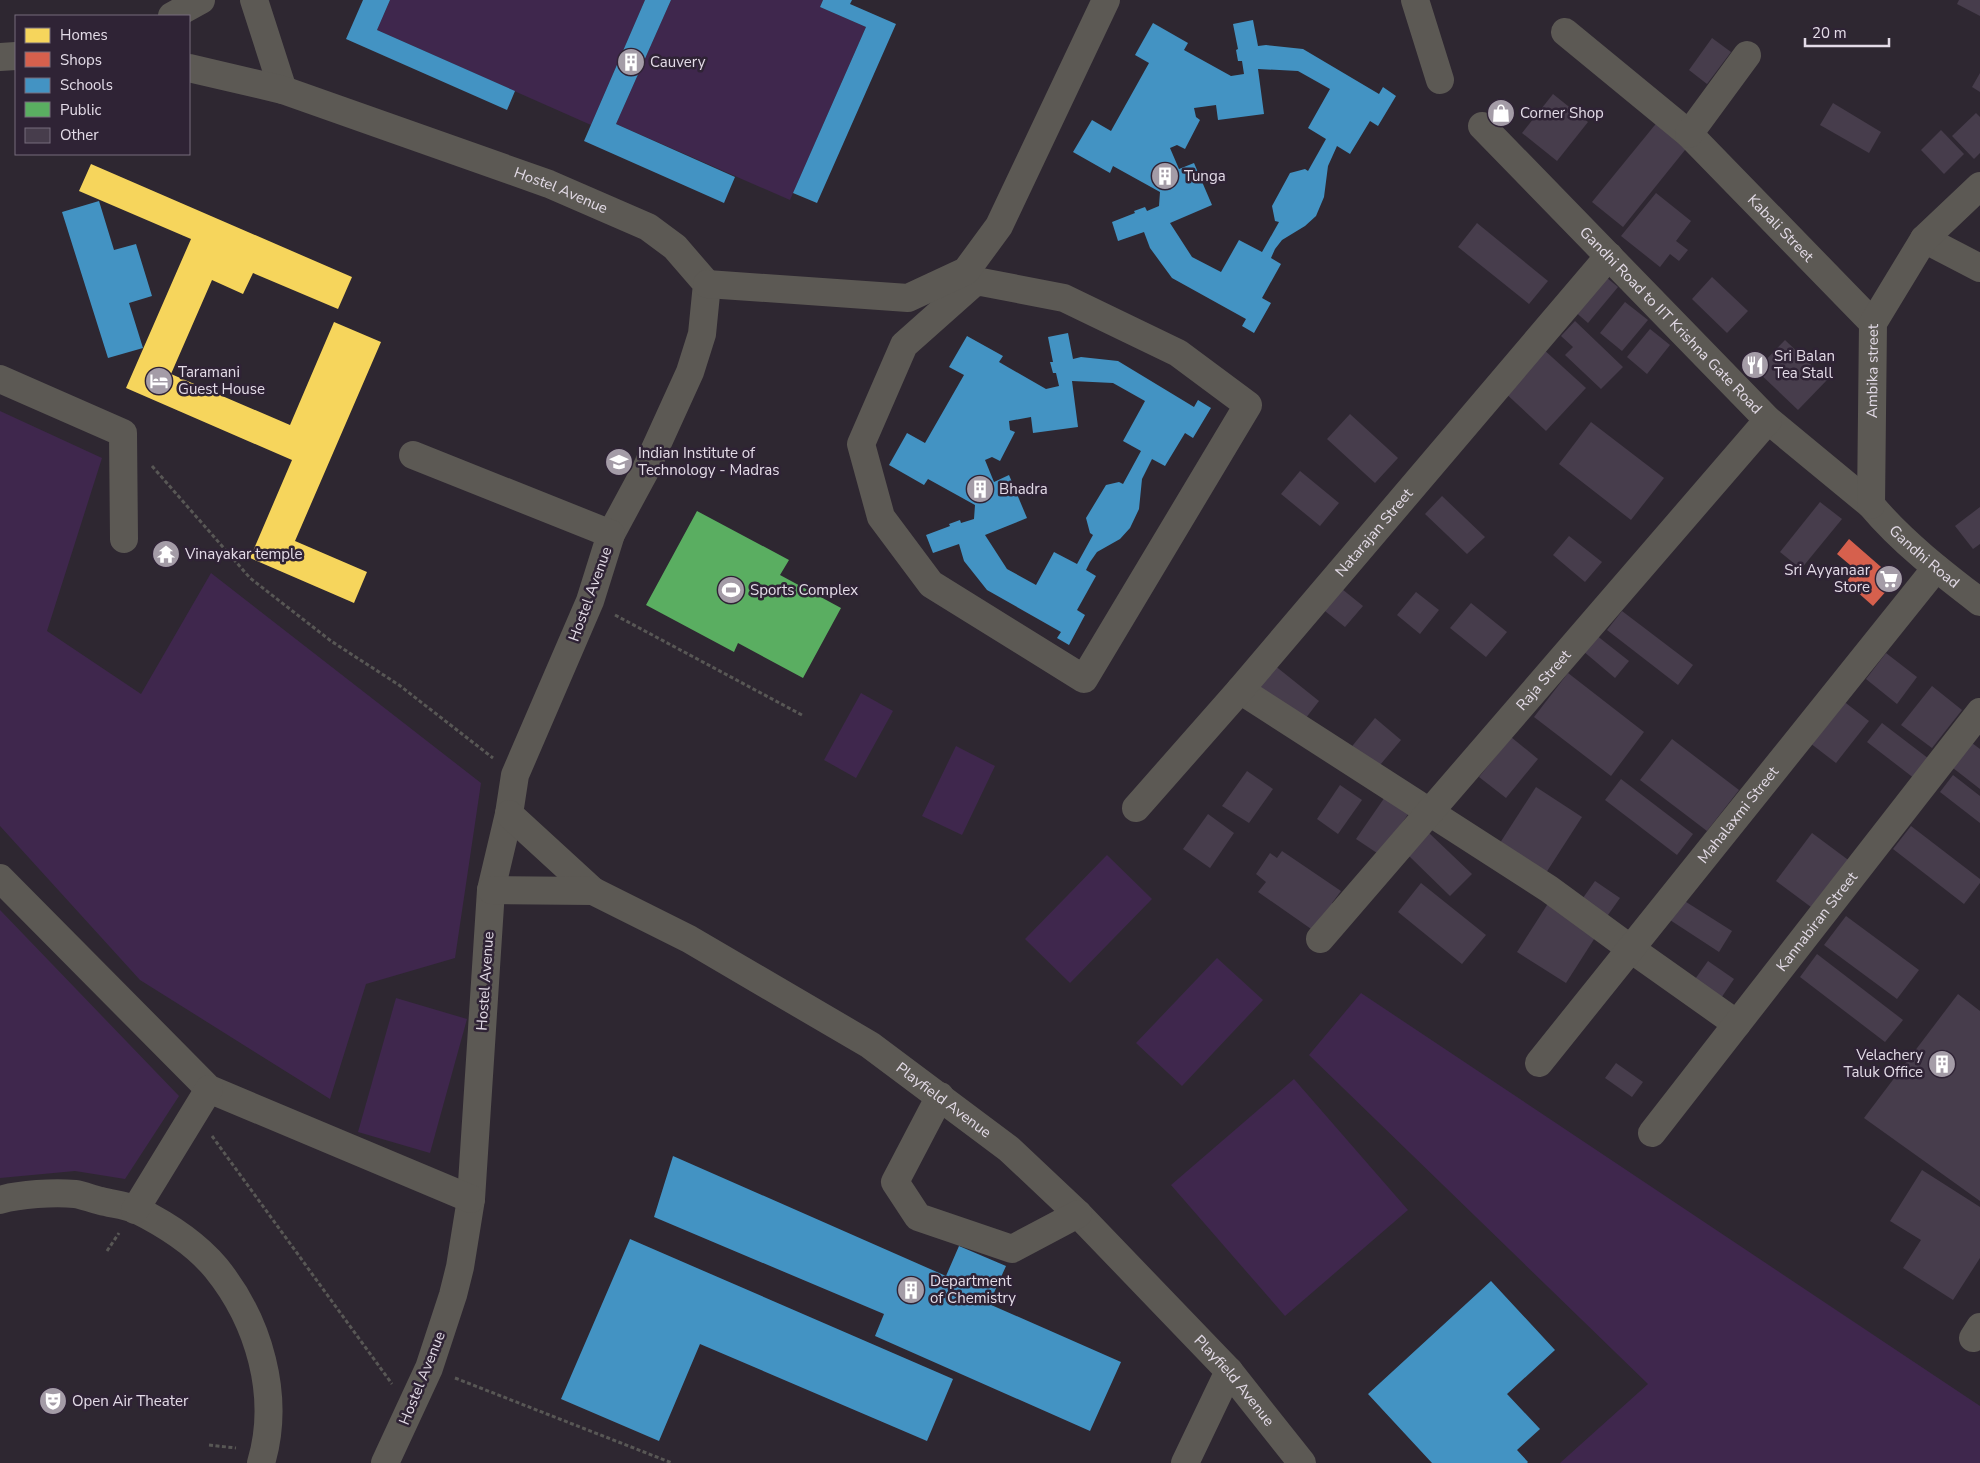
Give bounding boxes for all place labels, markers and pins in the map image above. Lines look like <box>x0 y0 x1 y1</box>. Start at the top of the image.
building icon: Cauvery <box>616 47 646 77</box>
place label: Cauvery <box>650 52 706 72</box>
shop icon: Corner Shop <box>1486 98 1516 128</box>
place label: Corner Shop <box>1520 103 1604 123</box>
building icon: Tunga <box>1150 161 1180 191</box>
place label: Tunga <box>1184 166 1226 186</box>
place label: Sri Balan Tea Stall <box>1774 346 1835 383</box>
restaurant icon: Sri Balan Tea Stall <box>1740 350 1770 380</box>
place label: Taramani Guest House <box>178 362 265 399</box>
hotel icon: Taramani Guest House <box>144 366 174 396</box>
place label: Indian Institute of Technology - Madras <box>638 443 779 480</box>
school or university icon: Indian Institute of Technology - Madras <box>604 447 634 477</box>
building icon: Bhadra <box>965 474 995 504</box>
place label: Bhadra <box>999 479 1048 499</box>
temple icon: Vinayakar temple <box>151 539 181 569</box>
place label: Vinayakar temple <box>184 544 302 564</box>
place label: Sri Ayyanaar Store <box>1784 560 1871 597</box>
supermarket icon: Sri Ayyanaar Store <box>1874 564 1904 594</box>
sports icon: Sports Complex <box>716 575 746 605</box>
place label: Sports Complex <box>750 580 858 600</box>
place label: Velachery Taluk Office <box>1844 1045 1923 1082</box>
building icon: Velachery Taluk Office <box>1927 1049 1957 1079</box>
place label: Department of Chemistry <box>930 1271 1016 1308</box>
building icon: Department of Chemistry <box>896 1275 926 1305</box>
theatre icon: Open Air Theater <box>38 1386 68 1416</box>
place label: Open Air Theater <box>72 1391 189 1411</box>

